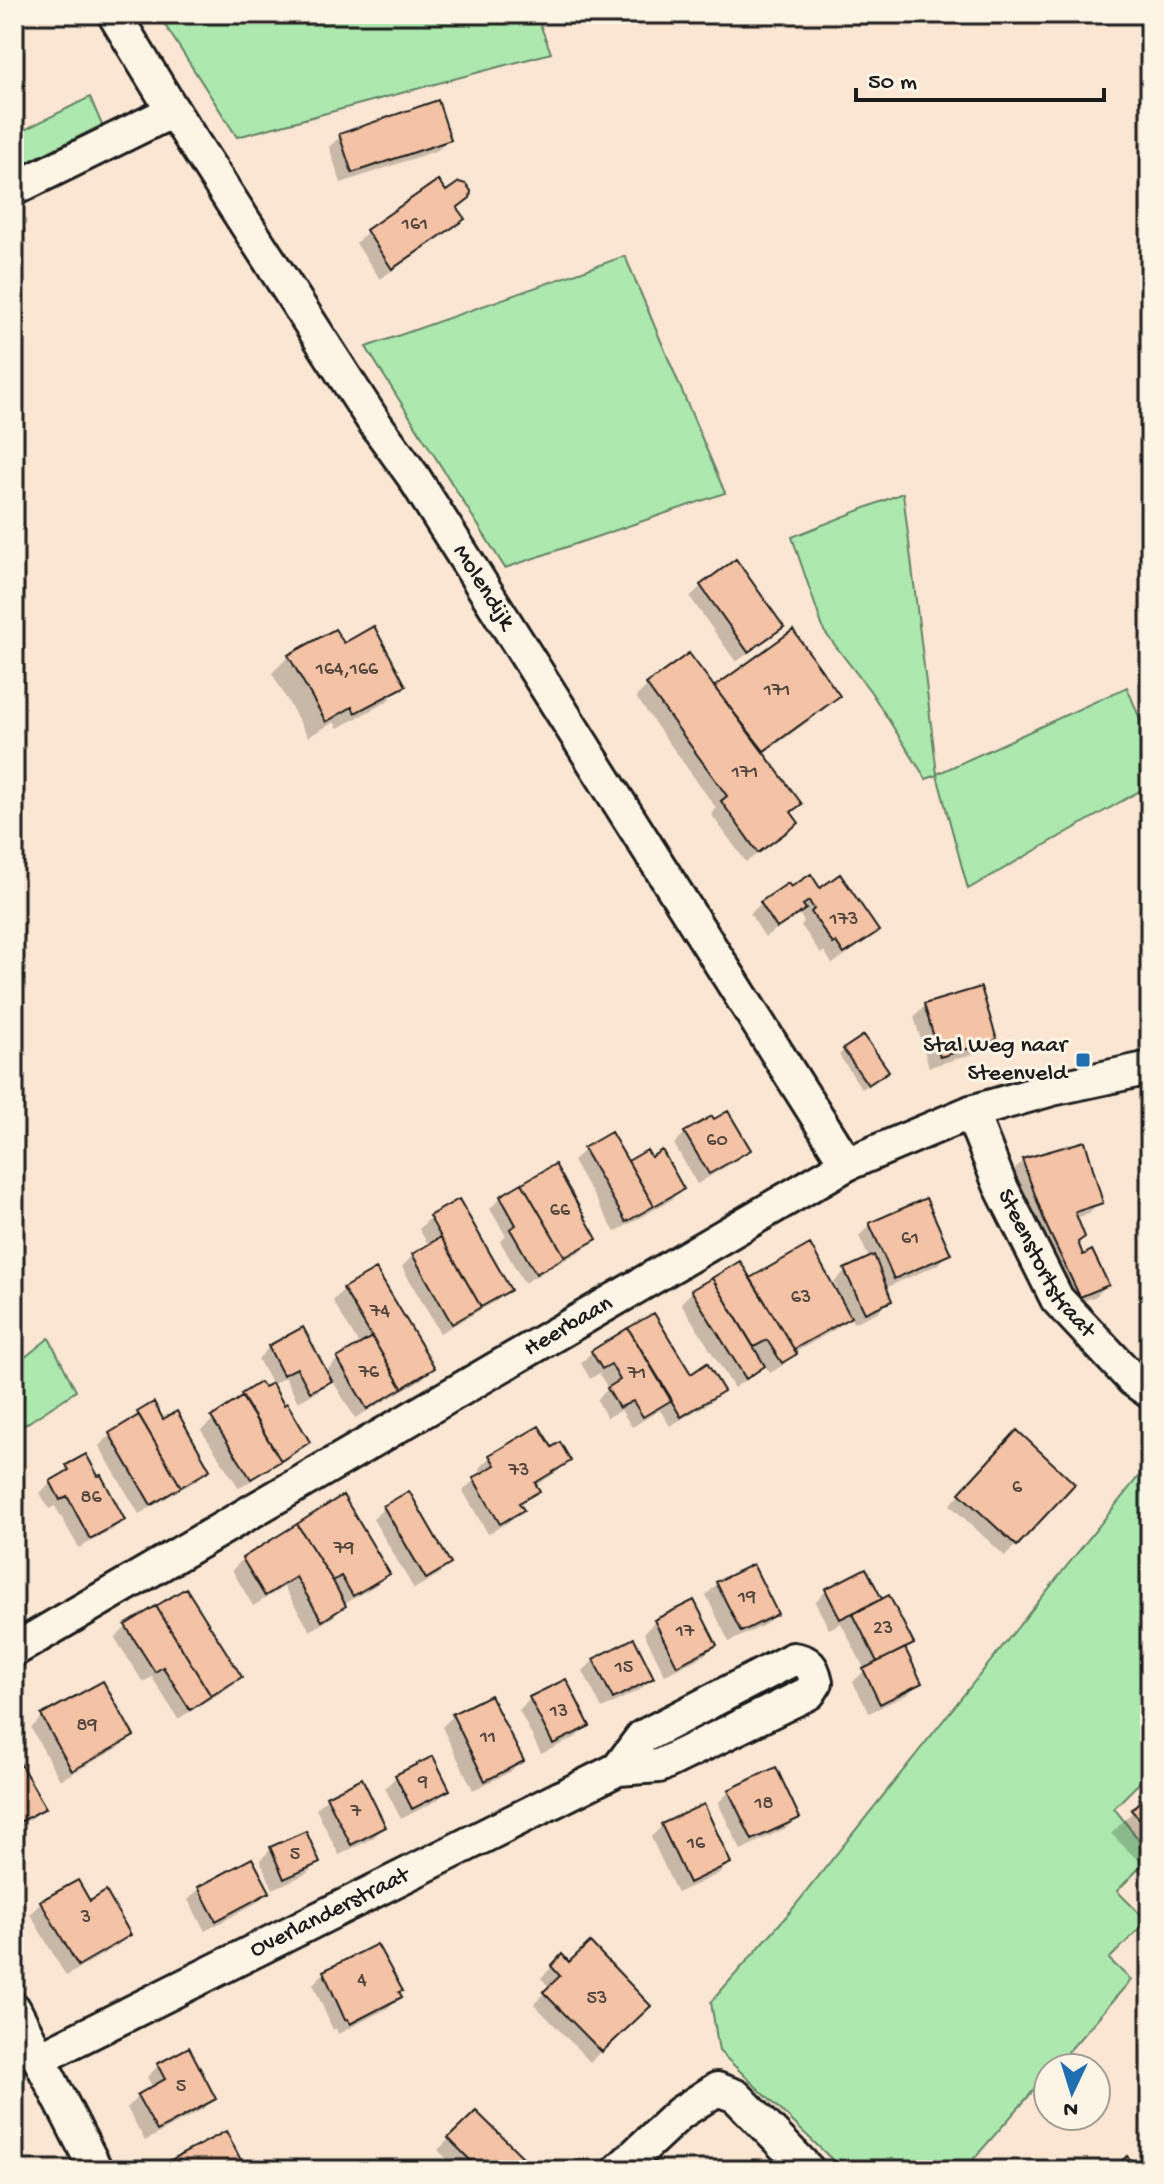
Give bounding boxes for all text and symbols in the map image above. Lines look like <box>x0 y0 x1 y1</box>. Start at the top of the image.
scale bar <box>856 52 1104 102</box>
text: 50 m <box>868 69 917 98</box>
house number: 161 <box>401 214 428 237</box>
street label: Molendijk <box>446 539 522 637</box>
house number: 164,166 <box>315 659 379 682</box>
house number: 171 <box>763 680 790 703</box>
house number: 171 <box>731 762 758 785</box>
house number: 173 <box>829 909 858 932</box>
place label: Stal Weg naar Steenveld <box>923 1032 1069 1089</box>
marker: Stal Weg naar Steenveld <box>1074 1051 1092 1069</box>
house number: 60 <box>706 1130 728 1153</box>
street label: Steenstortstraat <box>990 1184 1103 1346</box>
house number: 66 <box>550 1200 571 1223</box>
house number: 61 <box>901 1228 919 1251</box>
house number: 63 <box>791 1287 811 1310</box>
street label: Heerbaan <box>519 1289 619 1364</box>
house number: 74 <box>369 1301 390 1324</box>
house number: 76 <box>358 1362 380 1385</box>
house number: 71 <box>627 1363 646 1386</box>
house number: 73 <box>508 1460 529 1483</box>
house number: 6 <box>1012 1477 1023 1500</box>
house number: 86 <box>80 1487 102 1510</box>
house number: 79 <box>333 1538 354 1561</box>
house number: 19 <box>737 1587 756 1610</box>
house number: 23 <box>873 1618 893 1641</box>
house number: 17 <box>675 1621 695 1644</box>
house number: 15 <box>614 1657 633 1680</box>
house number: 13 <box>549 1701 568 1724</box>
house number: 89 <box>77 1715 97 1738</box>
house number: 11 <box>479 1727 496 1750</box>
house number: 9 <box>417 1772 428 1795</box>
house number: 18 <box>753 1793 774 1816</box>
house number: 7 <box>350 1801 362 1824</box>
house number: 16 <box>686 1833 706 1856</box>
house number: 5 <box>290 1844 300 1867</box>
street label: Overlanderstraat <box>245 1860 416 1965</box>
house number: 3 <box>80 1907 91 1930</box>
house number: 4 <box>357 1970 367 1993</box>
house number: 53 <box>587 1988 607 2011</box>
north arrow <box>1032 2052 1112 2132</box>
house number: 5 <box>176 2076 186 2099</box>
text: N <box>1063 2094 1079 2121</box>

